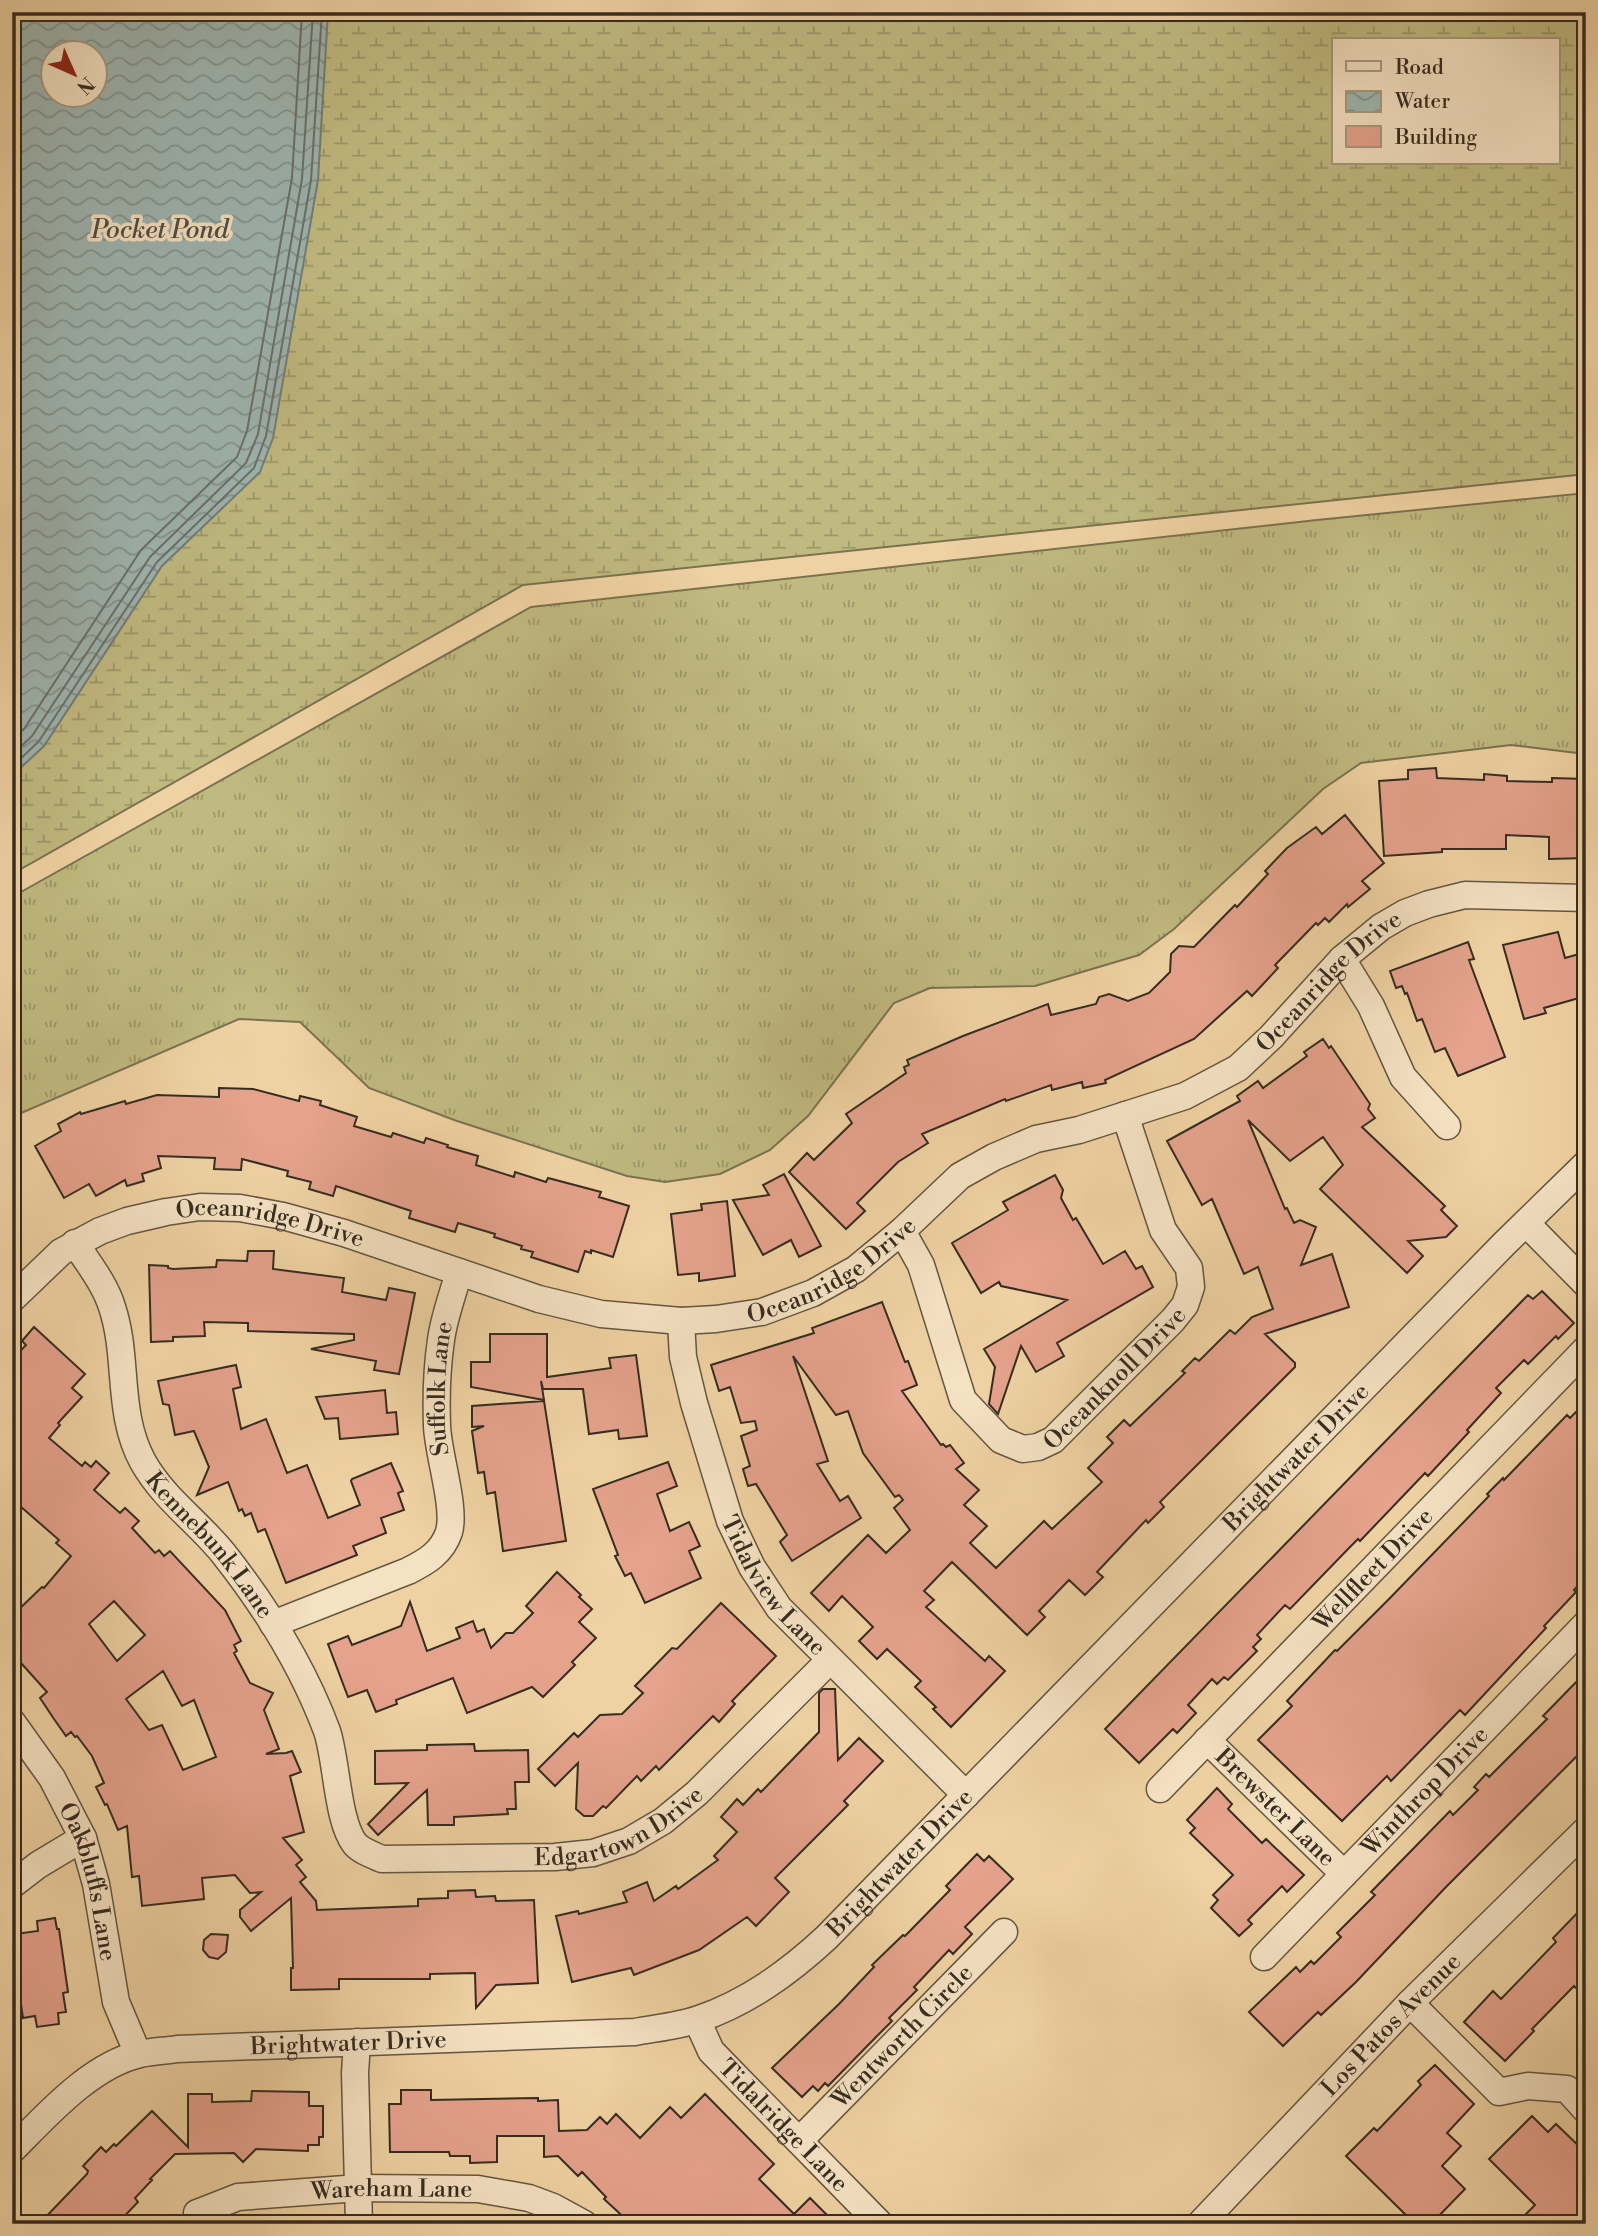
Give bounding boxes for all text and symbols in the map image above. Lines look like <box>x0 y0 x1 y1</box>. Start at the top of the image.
north arrow <box>38 38 108 108</box>
legend <box>1332 38 1560 164</box>
text: Road <box>1395 55 1444 81</box>
text: N <box>72 72 99 99</box>
text: Water <box>1394 89 1450 115</box>
text: Building <box>1394 125 1477 151</box>
water label: Pocket Pond <box>90 214 230 246</box>
street label: Oceanridge Drive <box>1250 904 1407 1059</box>
street label: Oceanridge Drive <box>174 1193 368 1255</box>
street label: Oceanridge Drive <box>745 1211 923 1330</box>
street label: Oceanknoll Drive <box>1037 1302 1193 1457</box>
street label: Suffolk Lane <box>423 1319 460 1458</box>
street label: Brightwater Drive <box>1216 1377 1376 1539</box>
street label: Kennebunk Lane <box>138 1466 280 1624</box>
street label: Wellfleet Drive <box>1306 1502 1440 1638</box>
street label: Tidalview Lane <box>714 1511 832 1662</box>
street label: Winthrop Drive <box>1355 1720 1495 1864</box>
street label: Brewster Lane <box>1208 1742 1342 1873</box>
street label: Edgartown Drive <box>534 1780 710 1873</box>
street label: Brightwater Drive <box>820 1783 980 1945</box>
street label: Oakbluffs Lane <box>51 1798 123 1963</box>
street label: Los Patos Avenue <box>1315 1947 1468 2103</box>
street label: Wentworth Circle <box>825 1959 980 2116</box>
street label: Brightwater Drive <box>249 2025 447 2062</box>
street label: Tidalridge Lane <box>712 2053 854 2199</box>
street label: Wareham Lane <box>309 2174 473 2208</box>

